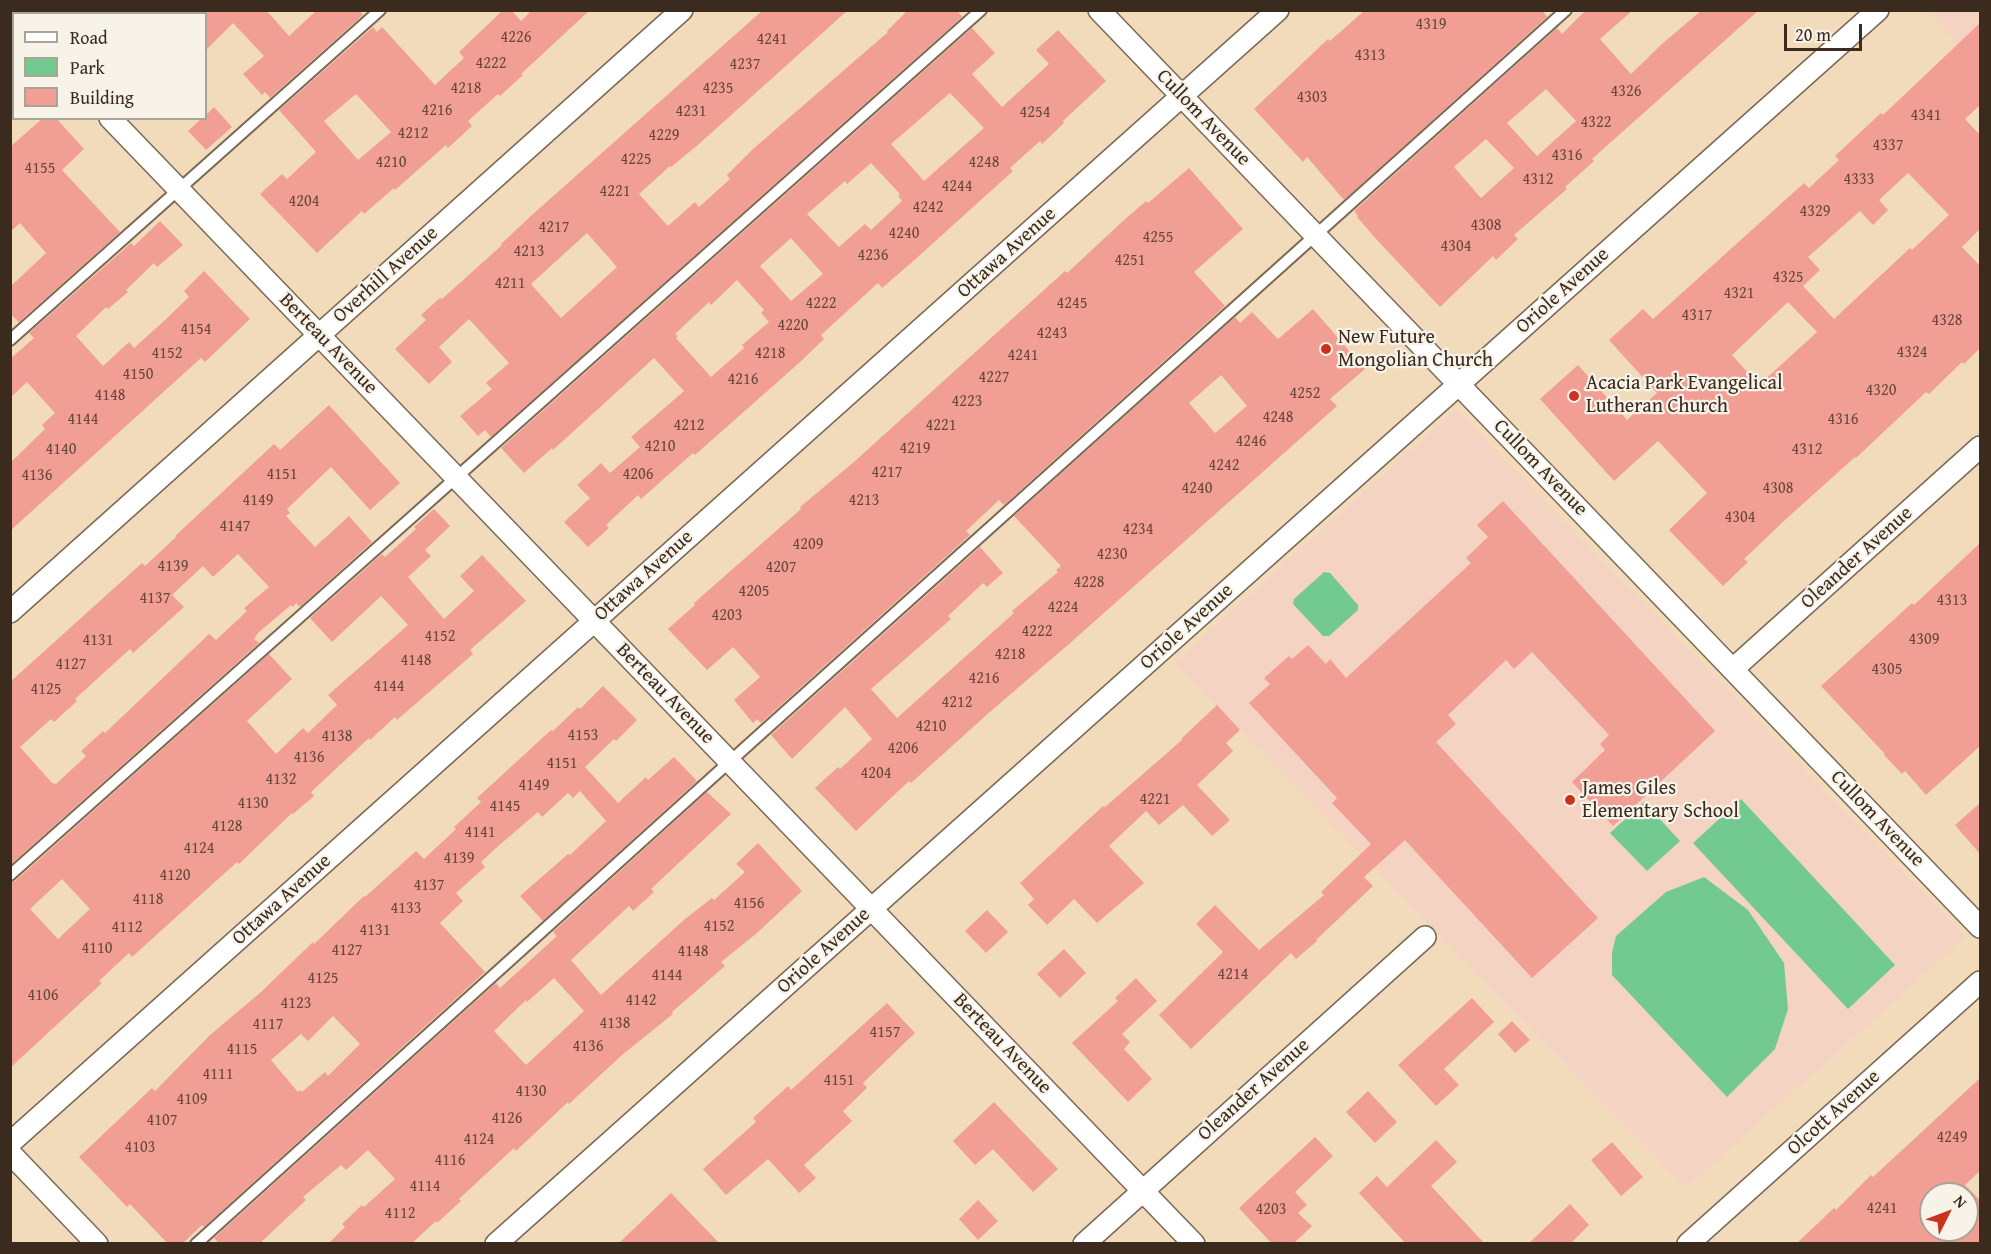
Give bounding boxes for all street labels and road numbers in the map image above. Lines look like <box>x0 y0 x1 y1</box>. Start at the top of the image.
street label: Cullom Avenue <box>1151 65 1255 171</box>
street label: Ottawa Avenue <box>953 202 1061 304</box>
street label: Overhill Avenue <box>328 222 444 328</box>
street label: Oriole Avenue <box>1511 243 1615 339</box>
street label: Berteau Avenue <box>274 288 382 400</box>
street label: Cullom Avenue <box>1488 415 1592 521</box>
street label: Oleander Avenue <box>1796 502 1918 614</box>
street label: Ottawa Avenue <box>590 525 698 627</box>
street label: Oriole Avenue <box>1135 579 1239 675</box>
street label: Berteau Avenue <box>611 638 719 750</box>
street label: Cullom Avenue <box>1825 766 1929 872</box>
street label: Ottawa Avenue <box>228 849 336 951</box>
street label: Oriole Avenue <box>772 903 876 999</box>
street label: Berteau Avenue <box>948 988 1056 1100</box>
street label: Oleander Avenue <box>1193 1034 1315 1146</box>
street label: Olcott Avenue <box>1783 1065 1885 1161</box>

